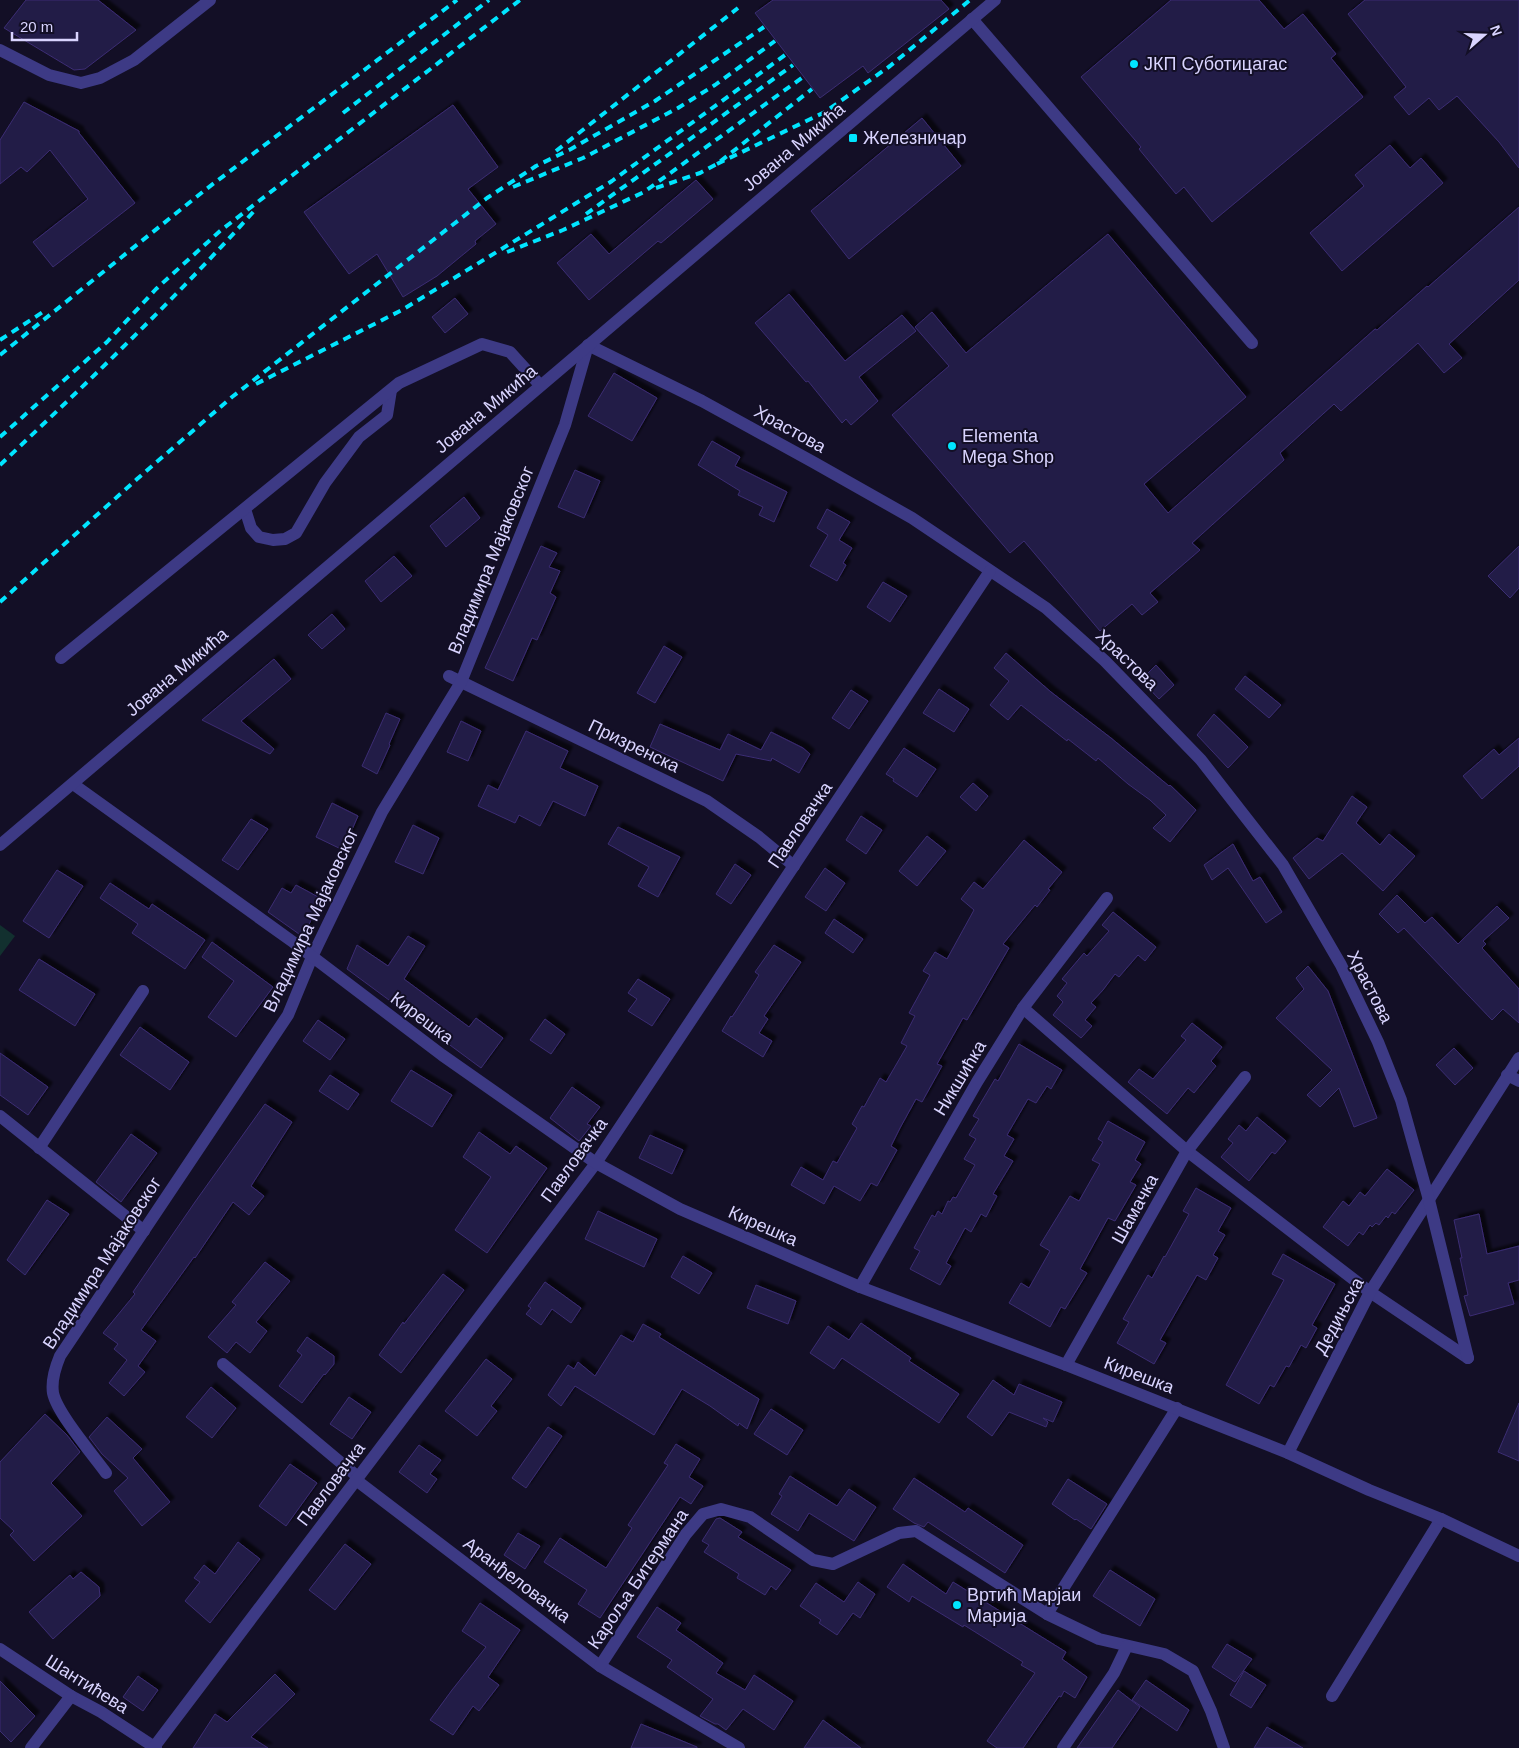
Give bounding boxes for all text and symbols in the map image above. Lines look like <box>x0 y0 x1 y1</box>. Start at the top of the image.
scale bar <box>12 10 78 42</box>
north arrow <box>1459 10 1509 60</box>
text: 20 m <box>20 18 53 35</box>
text: N <box>1487 23 1505 38</box>
place label: ЈКП Суботицагас <box>1144 54 1287 74</box>
marker: ЈКП Суботицагас <box>1128 58 1140 70</box>
street label: Јована Микића <box>739 98 850 195</box>
place label: Железничар <box>863 128 967 148</box>
marker: Железничар <box>847 132 859 144</box>
street label: Јована Микића <box>431 360 542 457</box>
street label: Храстова <box>751 401 830 457</box>
place label: Elementa Mega Shop <box>962 426 1054 467</box>
marker: Elementa Mega Shop <box>946 440 958 452</box>
street label: Владимира Мајаковског <box>444 463 538 657</box>
street label: Јована Микића <box>122 623 233 720</box>
street label: Храстова <box>1092 626 1163 695</box>
street label: Призренска <box>585 715 684 777</box>
street label: Павловачка <box>764 777 837 872</box>
street label: Владимира Мајаковског <box>259 824 363 1015</box>
street label: Храстова <box>1343 948 1397 1027</box>
street label: Кирешка <box>387 988 458 1049</box>
street label: Никшићка <box>930 1036 991 1119</box>
street label: Павловачка <box>537 1113 612 1206</box>
street label: Шамачка <box>1108 1170 1163 1247</box>
street label: Владимира Мајаковског <box>39 1173 165 1353</box>
street label: Кирешка <box>725 1202 801 1250</box>
street label: Дедињска <box>1310 1273 1368 1358</box>
street label: Кирешка <box>1101 1353 1178 1398</box>
street label: Павловачка <box>293 1437 370 1530</box>
street label: Кароља Битермана <box>584 1505 693 1653</box>
street label: Аранђеловачка <box>460 1533 575 1627</box>
place label: Вртић Марјаи Марија <box>967 1585 1081 1626</box>
marker: Вртић Марјаи Марија <box>951 1599 963 1611</box>
street label: Шантићева <box>42 1651 133 1718</box>

